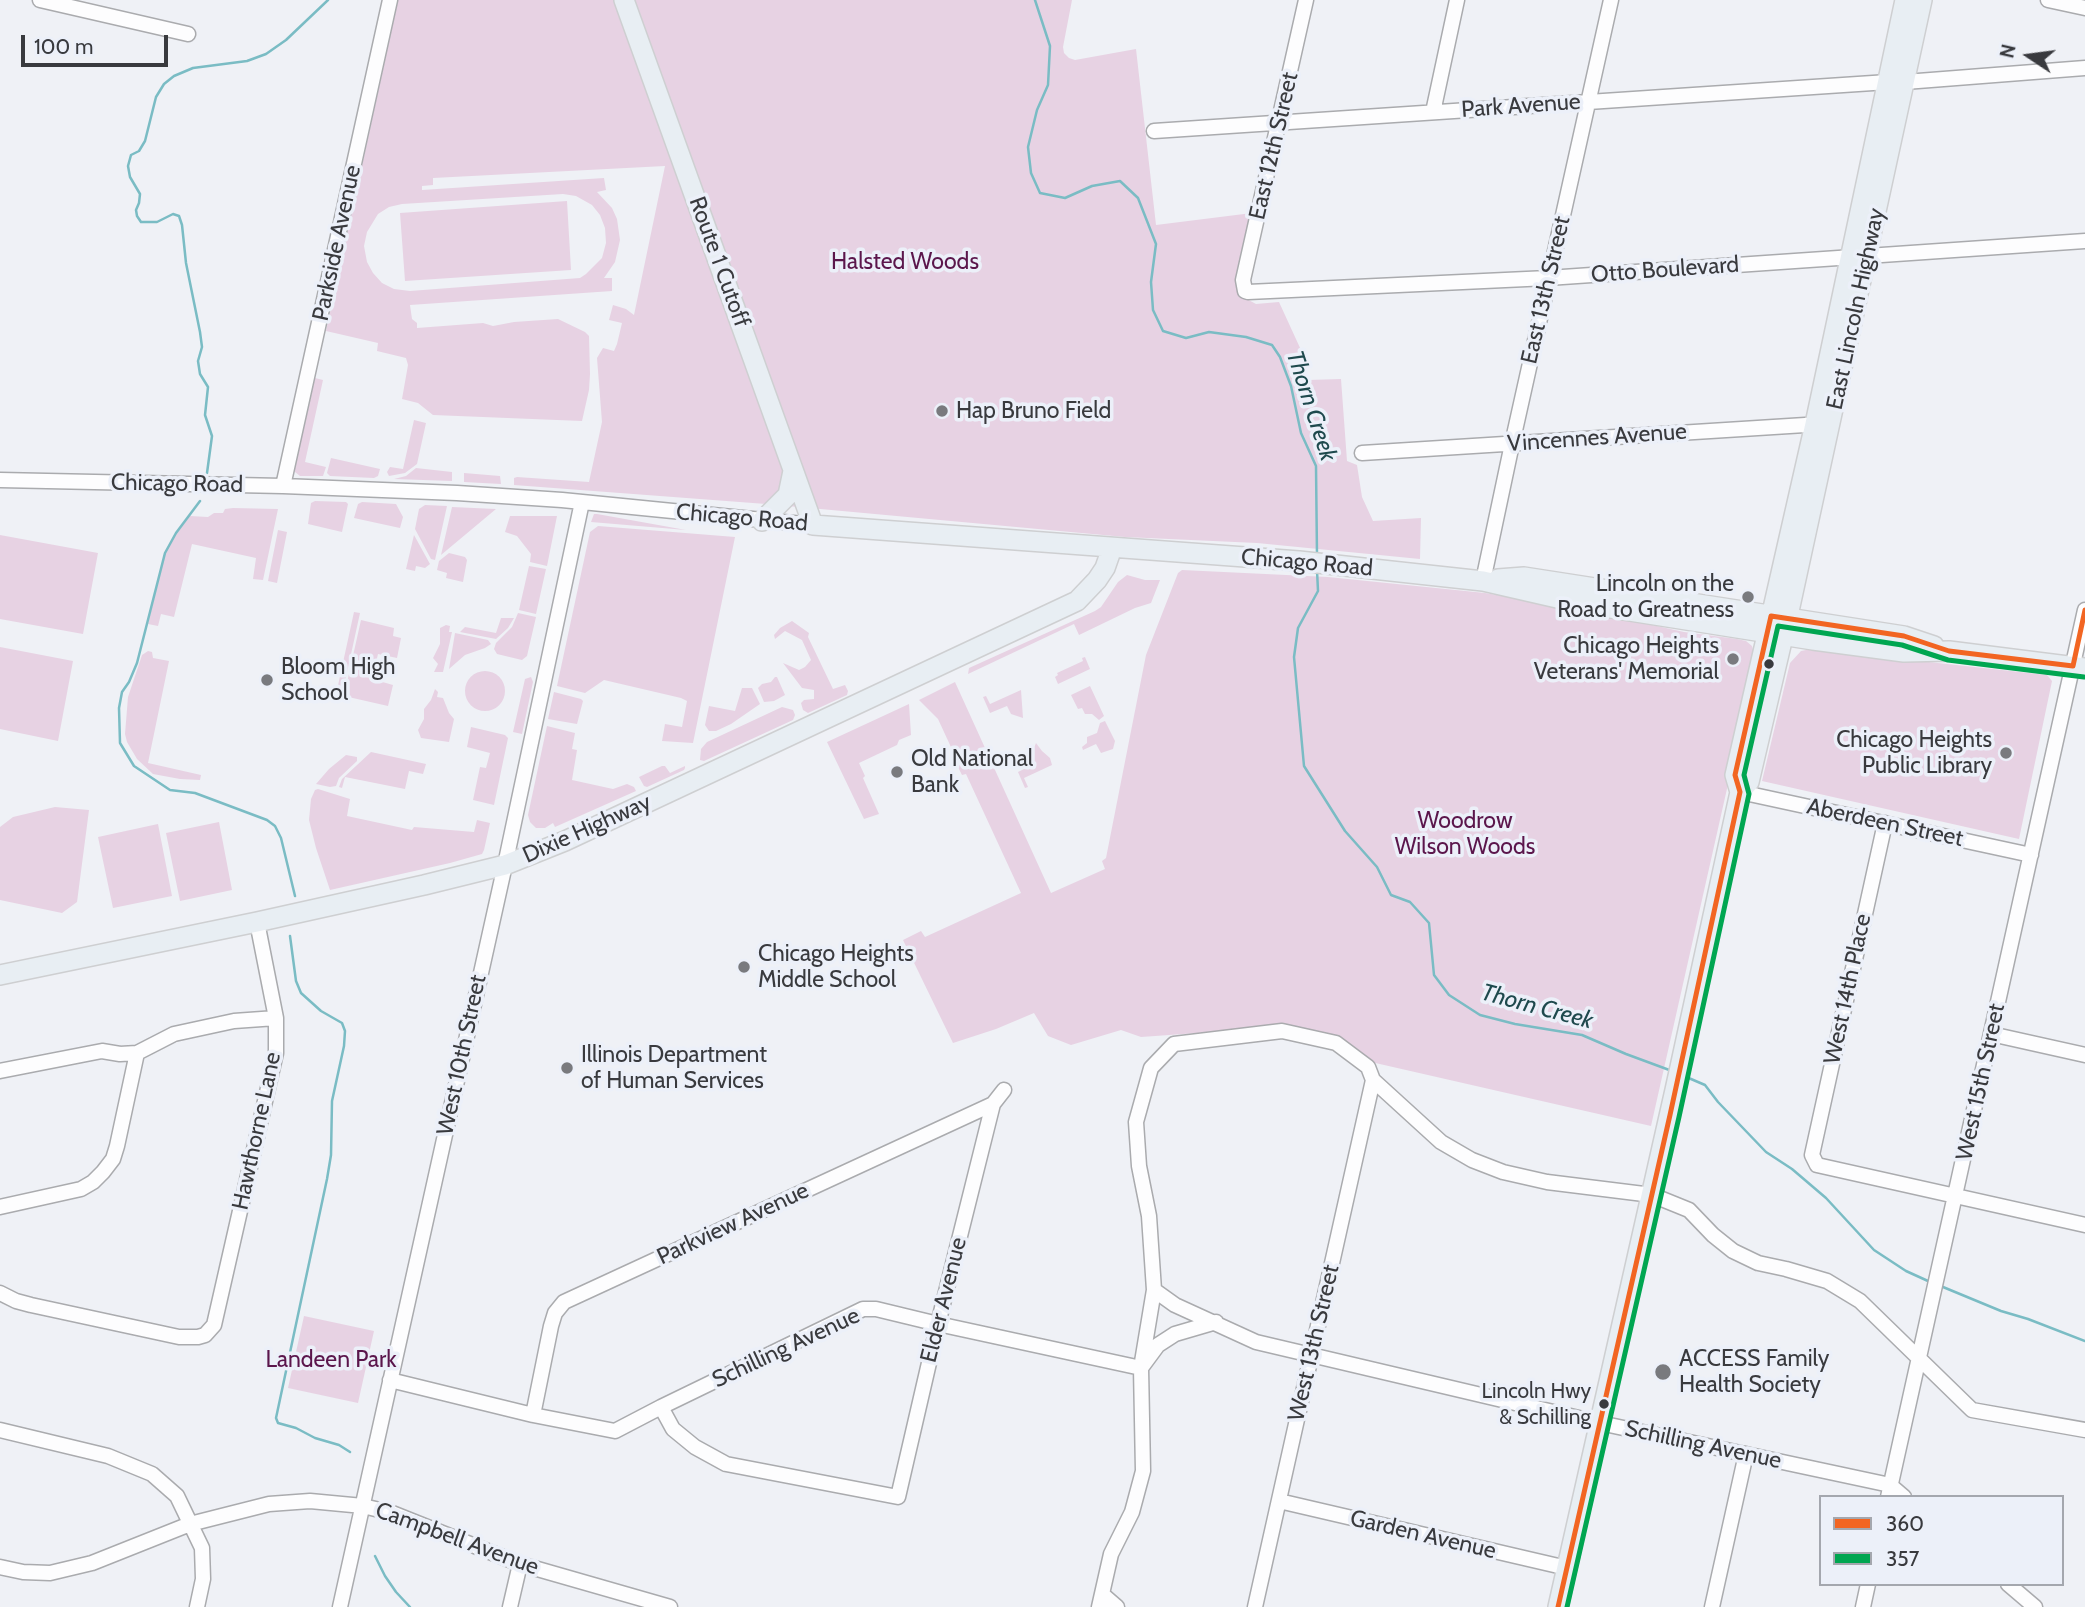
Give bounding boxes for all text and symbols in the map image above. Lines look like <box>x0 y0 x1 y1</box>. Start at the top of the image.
scale bar <box>24 21 172 65</box>
north arrow <box>1994 21 2064 91</box>
text: 100 m <box>34 34 93 59</box>
text: N <box>1995 42 2021 60</box>
street label: East 12th Street <box>1244 70 1304 222</box>
street label: Park Avenue <box>1460 88 1582 124</box>
street label: Parkside Avenue <box>307 163 367 323</box>
street label: Route 1 Cutoff <box>683 193 755 331</box>
street label: East Lincoln Highway <box>1821 206 1891 412</box>
street label: East 13th Street <box>1516 213 1576 367</box>
park label: Halsted Woods <box>831 248 979 276</box>
street label: Otto Boulevard <box>1590 251 1740 289</box>
water label: Thorn Creek <box>1280 347 1342 465</box>
place label: Hap Bruno Field <box>956 397 1111 425</box>
marker: Hap Bruno Field <box>934 403 950 419</box>
street label: Vincennes Avenue <box>1506 418 1688 458</box>
street label: Chicago Road <box>111 469 243 499</box>
street label: Chicago Road <box>675 498 809 538</box>
street label: Chicago Road <box>1240 543 1374 583</box>
place label: Lincoln on the Road to Greatness <box>1557 570 1734 624</box>
marker: Lincoln on the Road to Greatness <box>1740 589 1756 605</box>
place label: Chicago Heights Veterans' Memorial <box>1534 632 1719 686</box>
marker: Chicago Heights Veterans' Memorial <box>1725 651 1741 667</box>
place label: Bloom High School <box>281 653 395 707</box>
unlabelled marker <box>1762 657 1776 671</box>
marker: Bloom High School <box>259 672 275 688</box>
place label: Chicago Heights Public Library <box>1836 726 1992 780</box>
place label: Old National Bank <box>911 745 1033 799</box>
marker: Chicago Heights Public Library <box>1998 745 2014 761</box>
marker: Old National Bank <box>889 764 905 780</box>
street label: Dixie Highway <box>519 788 655 870</box>
street label: Aberdeen Street <box>1804 793 1966 853</box>
park label: Woodrow Wilson Woods <box>1395 807 1535 861</box>
street label: West 14th Place <box>1819 911 1877 1067</box>
place label: Chicago Heights Middle School <box>758 940 914 994</box>
marker: Chicago Heights Middle School <box>736 959 752 975</box>
street label: West 10th Street <box>432 972 492 1138</box>
water label: Thorn Creek <box>1478 978 1596 1036</box>
street label: West 15th Street <box>1951 1001 2011 1163</box>
place label: Illinois Department of Human Services <box>581 1041 767 1095</box>
street label: Hawthorne Lane <box>227 1050 287 1212</box>
marker: Illinois Department of Human Services <box>559 1060 575 1076</box>
street label: Parkview Avenue <box>653 1177 813 1271</box>
street label: Elder Avenue <box>915 1235 973 1365</box>
street label: West 13th Street <box>1283 1262 1345 1424</box>
street label: Schilling Avenue <box>708 1302 864 1394</box>
place label: ACCESS Family Health Society <box>1679 1345 1829 1399</box>
park label: Landeen Park <box>265 1346 397 1374</box>
marker: ACCESS Family Health Society <box>1653 1362 1673 1382</box>
place label: Lincoln Hwy & Schilling <box>1481 1379 1591 1429</box>
marker: Lincoln Hwy & Schilling <box>1597 1397 1611 1411</box>
street label: Schilling Avenue <box>1622 1415 1784 1475</box>
legend <box>1819 1495 2064 1586</box>
street label: Campbell Avenue <box>372 1497 542 1581</box>
street label: Garden Avenue <box>1347 1505 1499 1565</box>
text: 360 <box>1886 1511 1924 1536</box>
text: 357 <box>1886 1546 1919 1571</box>

